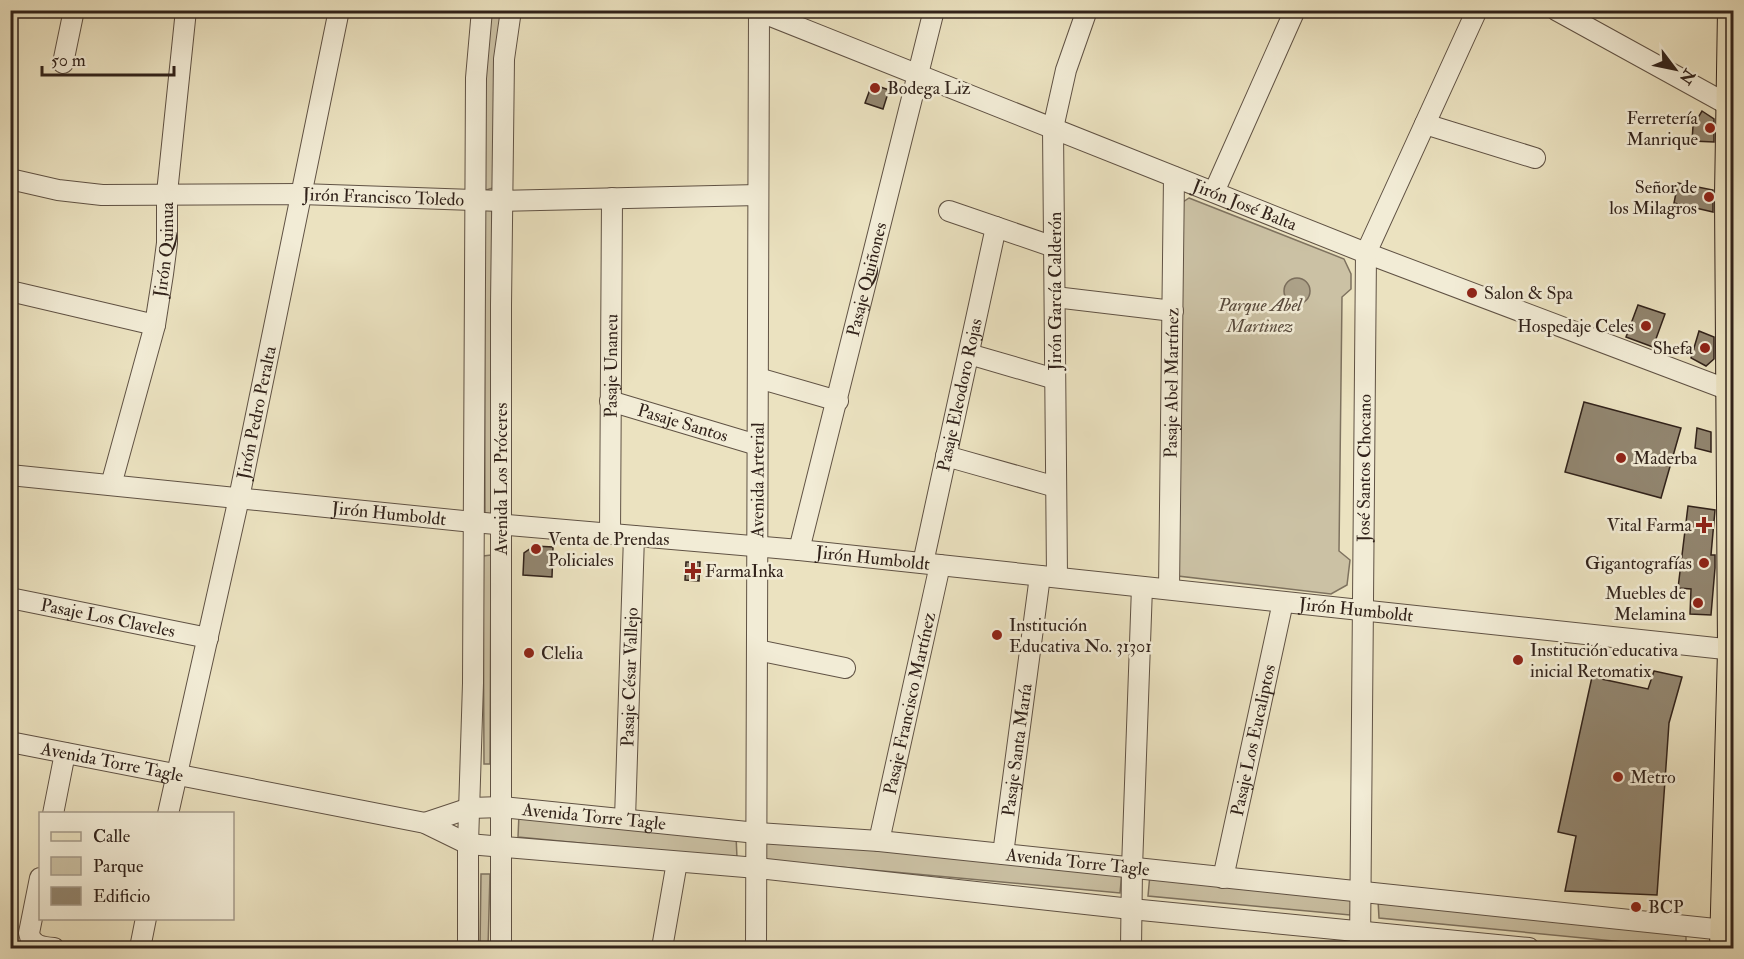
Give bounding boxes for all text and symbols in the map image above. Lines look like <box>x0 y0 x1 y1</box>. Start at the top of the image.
scale bar <box>42 39 174 77</box>
north arrow <box>1645 39 1705 99</box>
text: 50 m <box>51 49 86 72</box>
text: N <box>1674 64 1700 88</box>
place label: Bodega Liz <box>887 77 971 100</box>
marker: Bodega Liz <box>868 81 882 95</box>
place label: Ferretería Manrique <box>1626 107 1699 151</box>
marker: Ferretería Manrique <box>1703 121 1717 135</box>
street label: Jirón José Balta <box>1188 174 1301 237</box>
place label: Señor de los Milagros <box>1609 176 1697 220</box>
street label: Jirón Francisco Toledo <box>301 183 465 212</box>
marker: Señor de los Milagros <box>1702 190 1716 204</box>
street label: Jirón Quinua <box>148 201 181 300</box>
street label: Jirón García Calderón <box>1044 212 1067 371</box>
street label: Pasaje Quiñones <box>842 220 892 339</box>
place label: Salon & Spa <box>1484 282 1574 305</box>
marker: Salon & Spa <box>1465 286 1479 300</box>
park label: Parque Abel Martinez <box>1217 294 1303 338</box>
street label: Pasaje Abel Martínez <box>1160 307 1184 458</box>
street label: Pasaje Unaneu <box>600 314 623 418</box>
place label: Hospedaje Celes <box>1517 315 1634 338</box>
street label: Pasaje Eleodoro Rojas <box>932 316 988 474</box>
marker: Hospedaje Celes <box>1639 319 1653 333</box>
place label: Shefa <box>1653 337 1694 360</box>
marker: Shefa <box>1698 341 1712 355</box>
street label: Jirón Pedro Peralta <box>232 344 282 482</box>
street label: José Santos Chocano <box>1352 394 1377 543</box>
street label: Pasaje Santos <box>634 399 731 448</box>
street label: Avenida Los Próceres <box>490 403 513 556</box>
street label: Avenida Arterial <box>746 422 770 539</box>
place label: Maderba <box>1633 447 1698 470</box>
marker: Maderba <box>1614 451 1628 465</box>
street label: Jirón Humboldt <box>330 497 447 531</box>
place label: Vital Farma <box>1607 514 1693 537</box>
marker: Vital Farma <box>1697 518 1711 532</box>
place label: Venta de Prendas Policiales <box>548 528 669 572</box>
street label: Jirón Humboldt <box>814 541 931 576</box>
marker: Venta de Prendas Policiales <box>529 542 543 556</box>
place label: Gigantografías <box>1585 552 1692 575</box>
marker: Gigantografías <box>1697 556 1711 570</box>
place label: FarmaInka <box>705 560 784 583</box>
marker: FarmaInka <box>686 564 700 578</box>
place label: Muebles de Melamina <box>1605 582 1687 626</box>
street label: Jirón Humboldt <box>1297 592 1415 628</box>
street label: Pasaje Los Claveles <box>39 593 177 643</box>
marker: Muebles de Melamina <box>1691 596 1705 610</box>
street label: Pasaje César Vallejo <box>616 607 644 747</box>
street label: Pasaje Francisco Martínez <box>879 610 941 797</box>
place label: Institución Educativa No. 31301 <box>1009 614 1152 658</box>
marker: Institución Educativa No. 31301 <box>990 628 1004 642</box>
place label: Institución educativa inicial Retomatix <box>1530 639 1679 683</box>
place label: Clelia <box>541 642 584 665</box>
marker: Clelia <box>522 646 536 660</box>
marker: Institución educativa inicial Retomatix <box>1511 653 1525 667</box>
street label: Pasaje Los Eucaliptos <box>1226 662 1281 818</box>
street label: Pasaje Santa María <box>997 682 1038 818</box>
street label: Avenida Torre Tagle <box>38 737 185 788</box>
place label: Metro <box>1630 766 1676 789</box>
marker: Metro <box>1611 770 1625 784</box>
street label: Avenida Torre Tagle <box>520 798 667 836</box>
legend <box>39 812 234 920</box>
text: Calle <box>93 825 131 848</box>
street label: Avenida Torre Tagle <box>1004 843 1151 881</box>
text: Parque <box>93 855 144 878</box>
text: Edificio <box>93 885 150 908</box>
place label: BCP <box>1648 896 1684 919</box>
marker: BCP <box>1629 900 1643 914</box>

